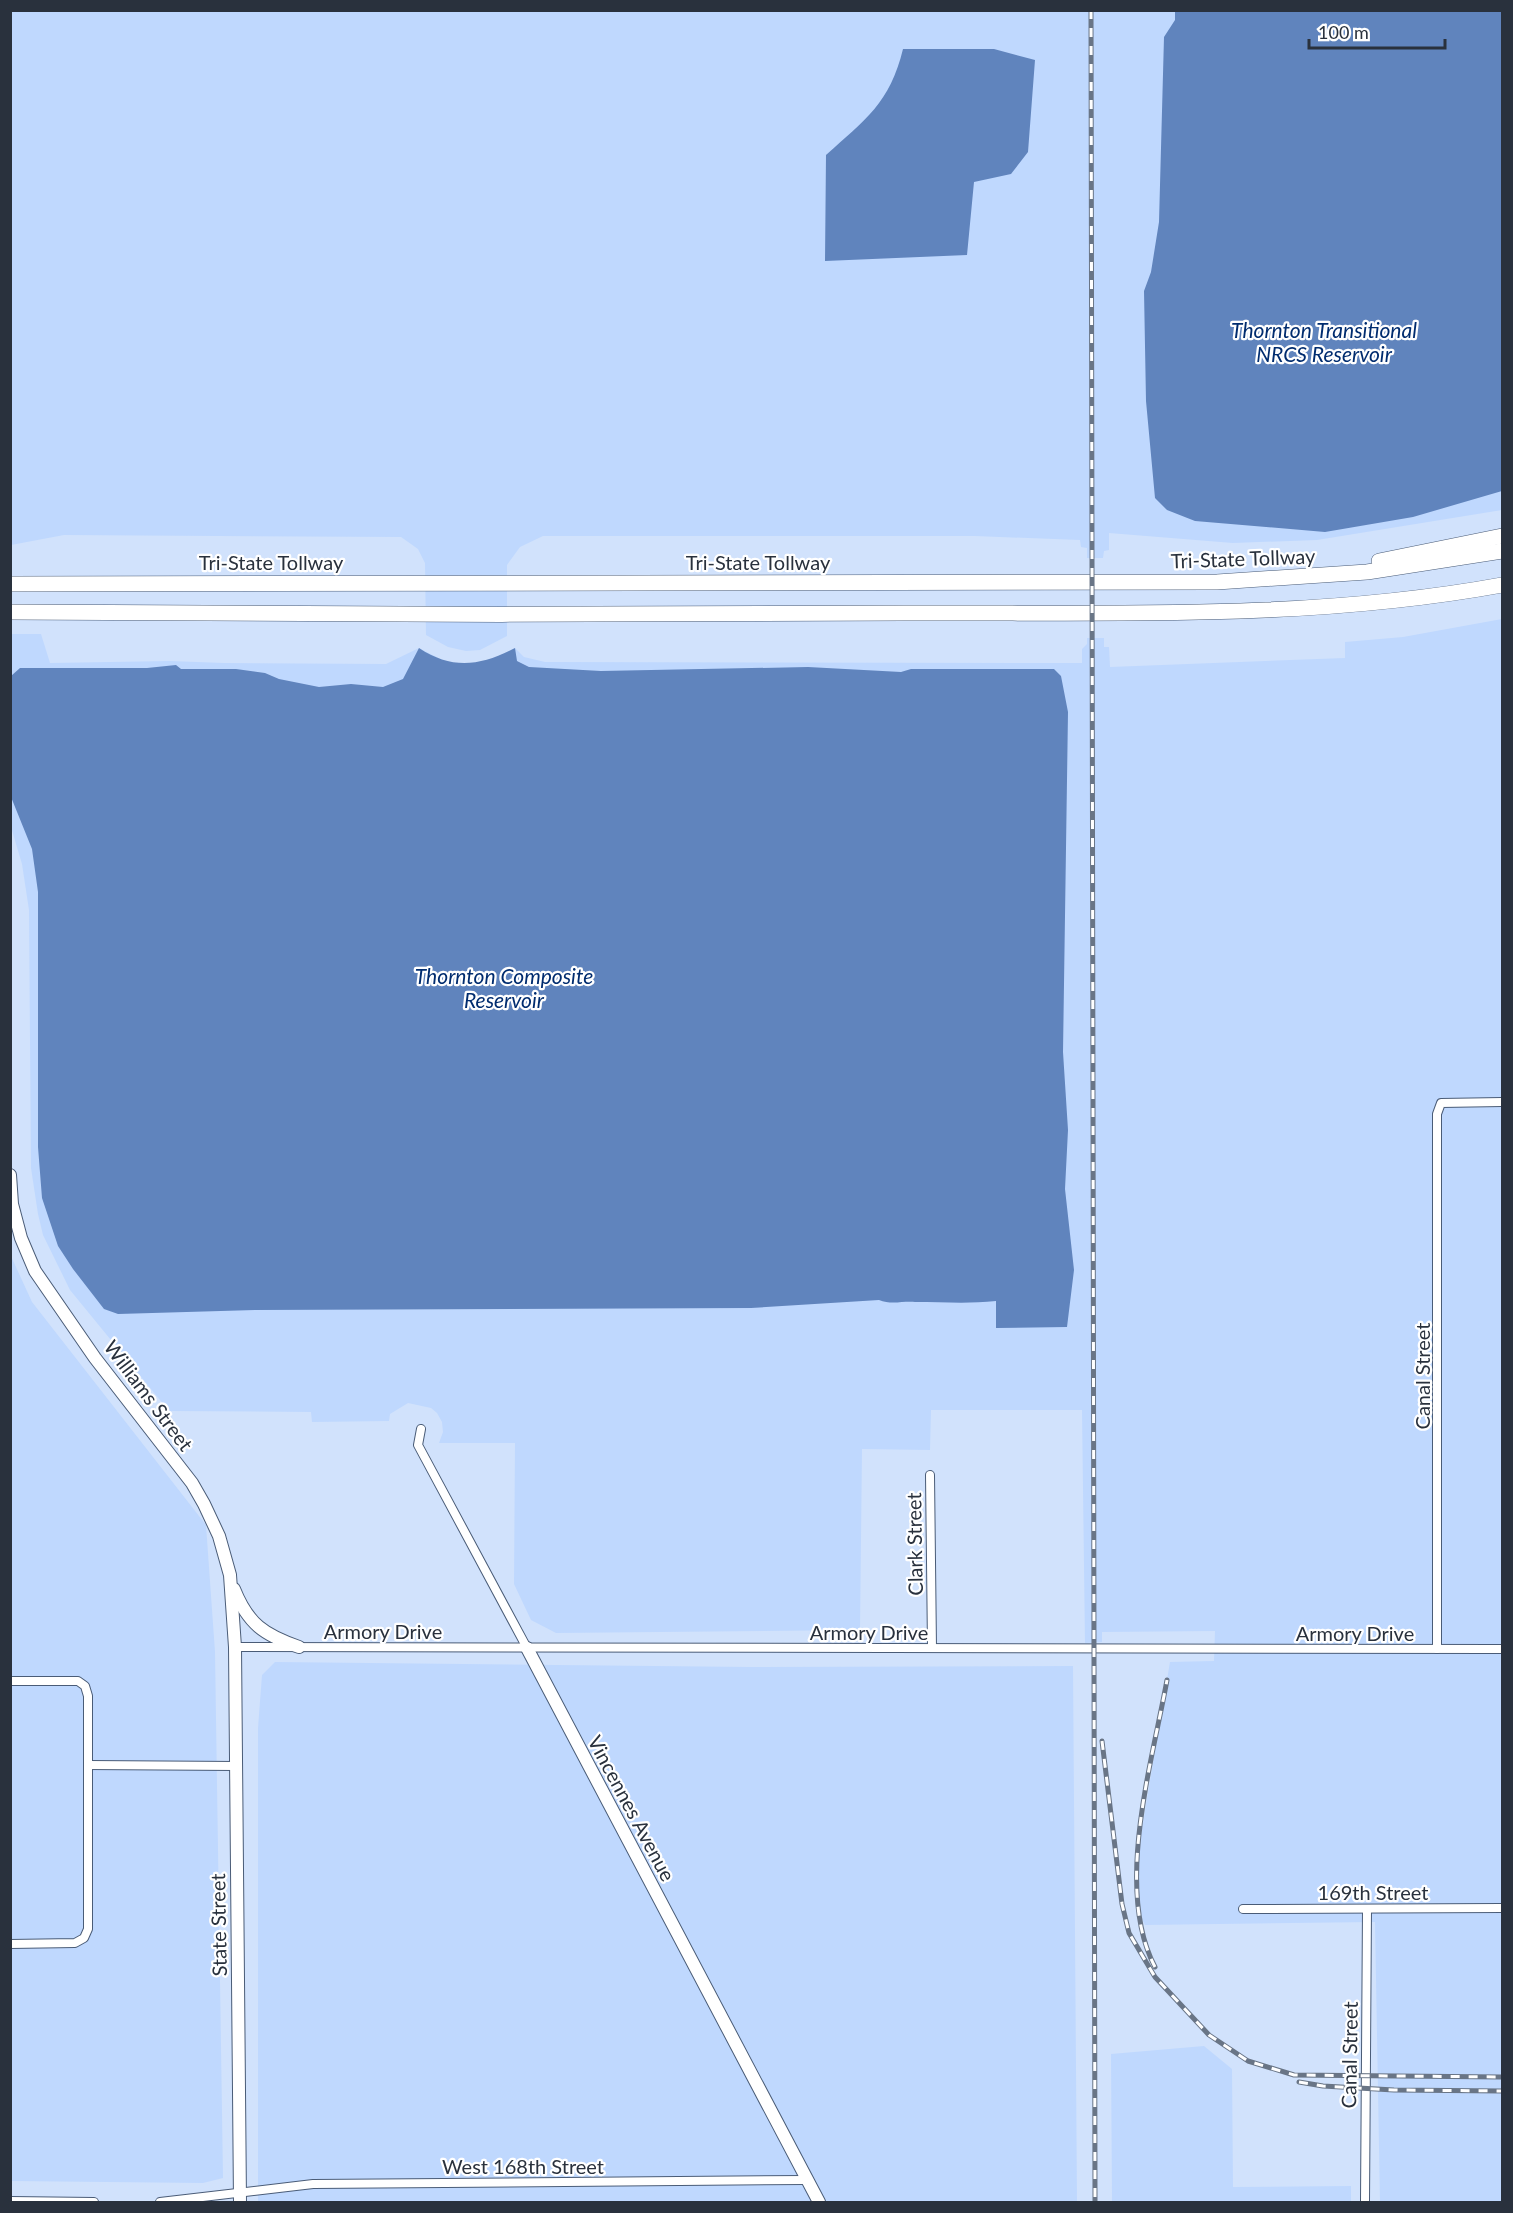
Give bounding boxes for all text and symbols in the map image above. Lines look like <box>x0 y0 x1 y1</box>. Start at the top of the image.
scale bar <box>1309 12 1446 50</box>
text: 100 m <box>1318 21 1369 43</box>
water label: Thornton Transitional NRCS Reservoir <box>1231 317 1417 366</box>
street label: Tri-State Tollway <box>1170 543 1316 573</box>
street label: Tri-State Tollway <box>199 550 344 574</box>
street label: Tri-State Tollway <box>686 550 831 574</box>
water label: Thornton Composite Reservoir <box>415 963 593 1012</box>
street label: Canal Street <box>1410 1323 1434 1429</box>
street label: Williams Street <box>100 1335 198 1455</box>
street label: Clark Street <box>901 1492 927 1596</box>
street label: Armory Drive <box>324 1619 442 1643</box>
street label: Armory Drive <box>810 1620 928 1644</box>
street label: Armory Drive <box>1296 1621 1414 1645</box>
street label: Vincennes Avenue <box>583 1731 681 1885</box>
street label: State Street <box>205 1873 231 1977</box>
street label: 169th Street <box>1318 1880 1428 1904</box>
street label: Canal Street <box>1336 2001 1362 2109</box>
street label: West 168th Street <box>442 2154 604 2178</box>

